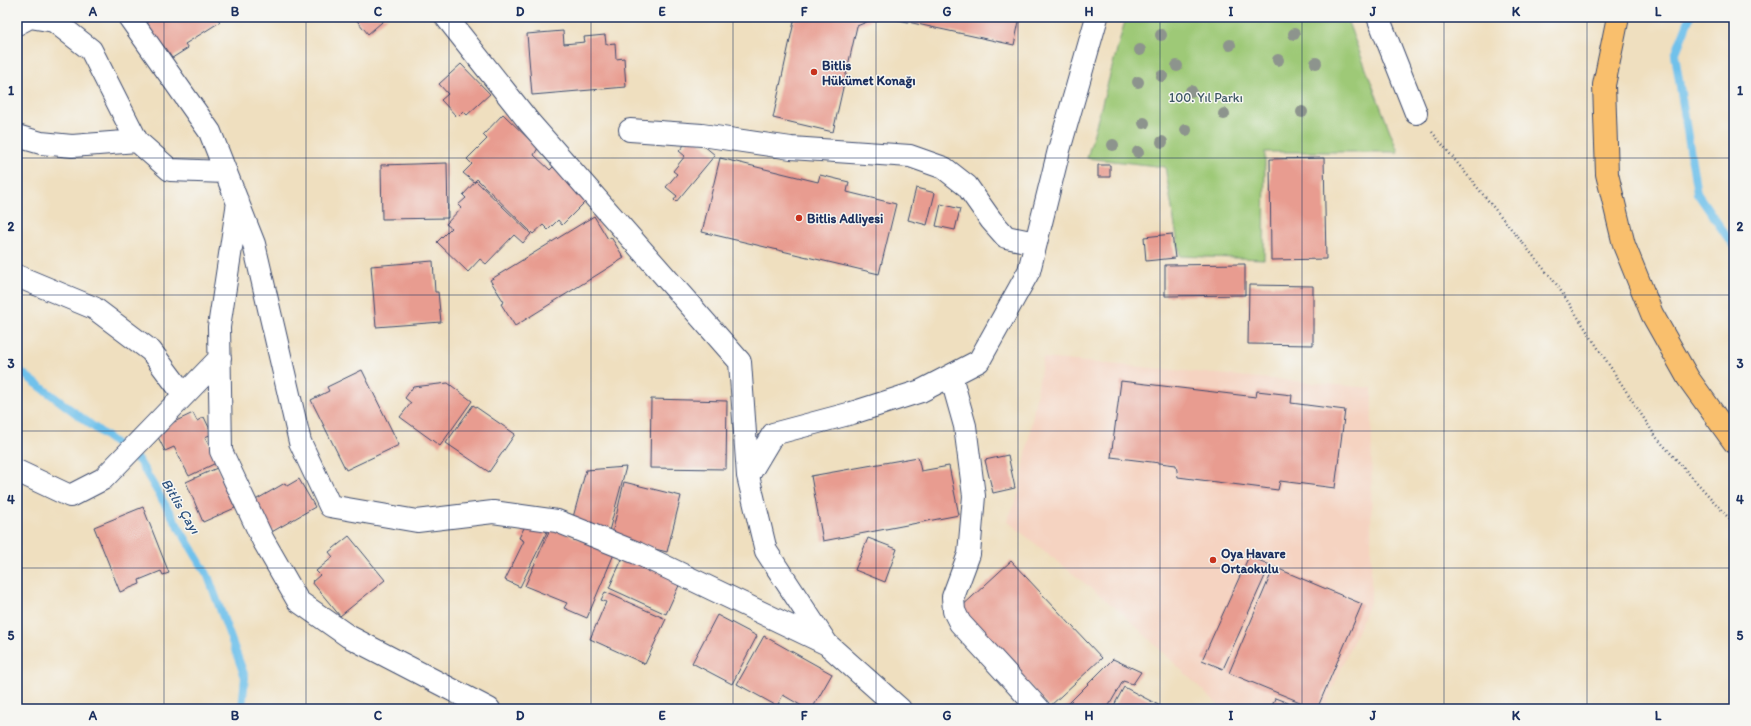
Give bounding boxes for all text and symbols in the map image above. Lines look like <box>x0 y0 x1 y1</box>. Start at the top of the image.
text: A <box>88 4 98 19</box>
text: B <box>231 4 240 19</box>
text: C <box>374 4 383 19</box>
text: D <box>516 4 525 19</box>
text: E <box>658 4 666 19</box>
text: F <box>801 4 808 19</box>
text: G <box>943 4 952 19</box>
text: H <box>1085 4 1094 19</box>
text: I <box>1229 4 1234 19</box>
text: J <box>1369 4 1377 19</box>
text: K <box>1512 4 1521 19</box>
text: L <box>1655 4 1662 19</box>
place label: Bitlis Hükümet Konağı <box>822 58 916 89</box>
marker: Bitlis Hükümet Konağı <box>809 67 819 77</box>
text: 1 <box>8 83 14 98</box>
text: 1 <box>1737 83 1743 98</box>
park label: 100. Yıl Parkı <box>1169 90 1243 105</box>
place label: Bitlis Adliyesi <box>807 211 883 227</box>
marker: Bitlis Adliyesi <box>794 213 804 223</box>
text: 2 <box>8 219 15 234</box>
text: 2 <box>1737 219 1744 234</box>
text: 3 <box>7 356 15 371</box>
text: 3 <box>1736 356 1744 371</box>
water label: Bitlis Çayı <box>157 476 204 538</box>
text: 4 <box>7 492 15 507</box>
text: 4 <box>1736 492 1744 507</box>
place label: Oya Havare Ortaokulu <box>1221 546 1286 576</box>
marker: Oya Havare Ortaokulu <box>1208 555 1218 565</box>
text: 5 <box>8 628 15 643</box>
text: 5 <box>1737 628 1744 643</box>
text: A <box>88 708 98 723</box>
text: B <box>231 708 240 723</box>
text: C <box>374 708 383 723</box>
text: D <box>516 708 525 723</box>
text: E <box>658 708 666 723</box>
text: F <box>801 708 808 723</box>
text: G <box>943 708 952 723</box>
text: H <box>1085 708 1094 723</box>
text: I <box>1229 708 1234 723</box>
text: J <box>1369 708 1377 723</box>
text: K <box>1512 708 1521 723</box>
text: L <box>1655 708 1662 723</box>

